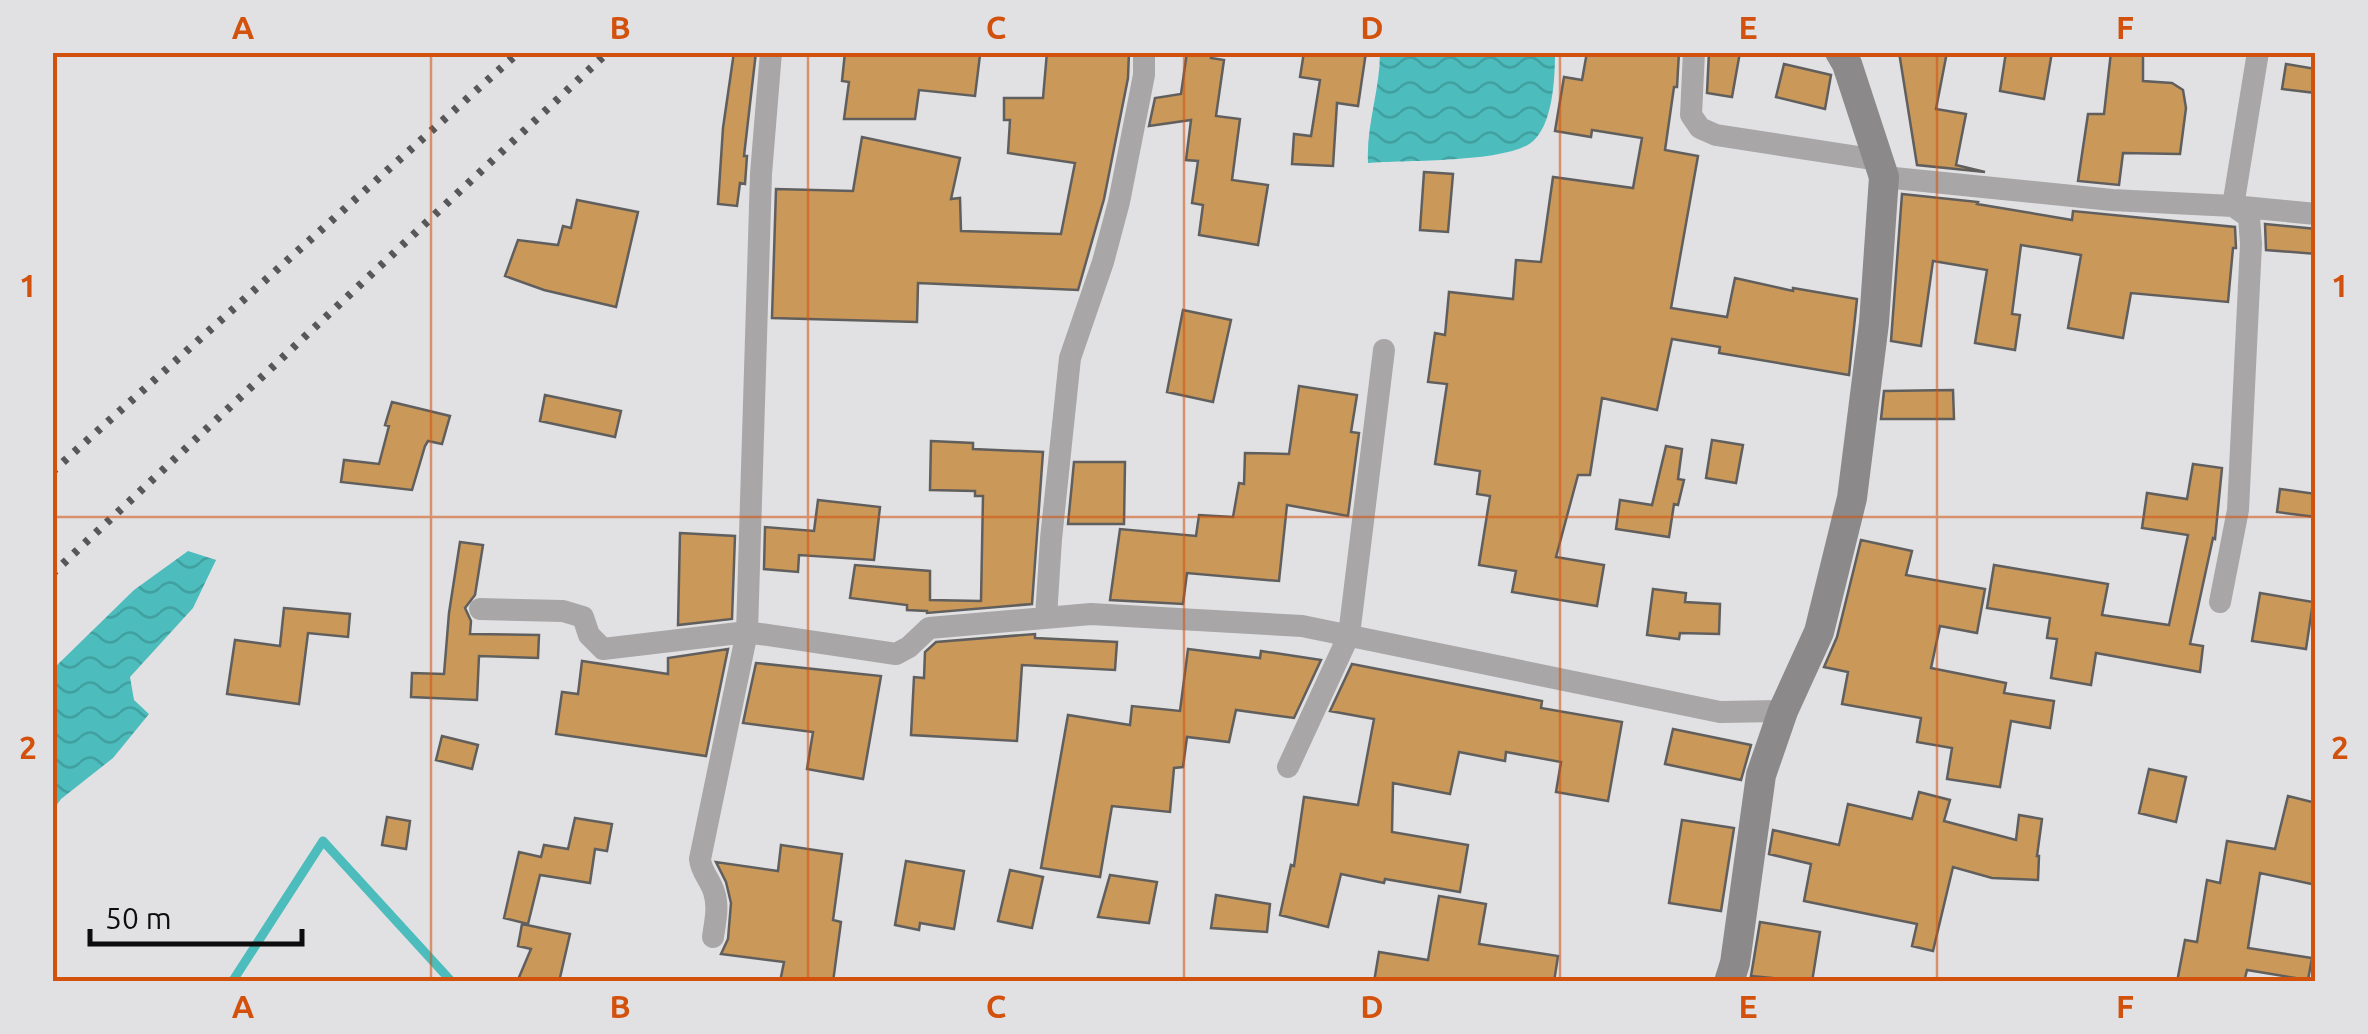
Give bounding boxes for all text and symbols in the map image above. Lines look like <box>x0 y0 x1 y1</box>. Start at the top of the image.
text: A <box>232 9 255 45</box>
text: B <box>609 9 631 45</box>
text: C <box>986 9 1006 45</box>
text: D <box>1360 9 1384 45</box>
text: E <box>1738 9 1758 45</box>
text: F <box>2116 9 2134 45</box>
text: 1 <box>19 267 37 303</box>
text: 1 <box>2331 267 2349 303</box>
text: 2 <box>19 729 37 765</box>
text: 2 <box>2331 729 2349 765</box>
scale bar <box>90 884 302 946</box>
text: 50 m <box>105 901 172 935</box>
text: A <box>232 988 255 1024</box>
text: B <box>609 988 631 1024</box>
text: C <box>986 988 1006 1024</box>
text: D <box>1360 988 1384 1024</box>
text: E <box>1738 988 1758 1024</box>
text: F <box>2116 988 2134 1024</box>

